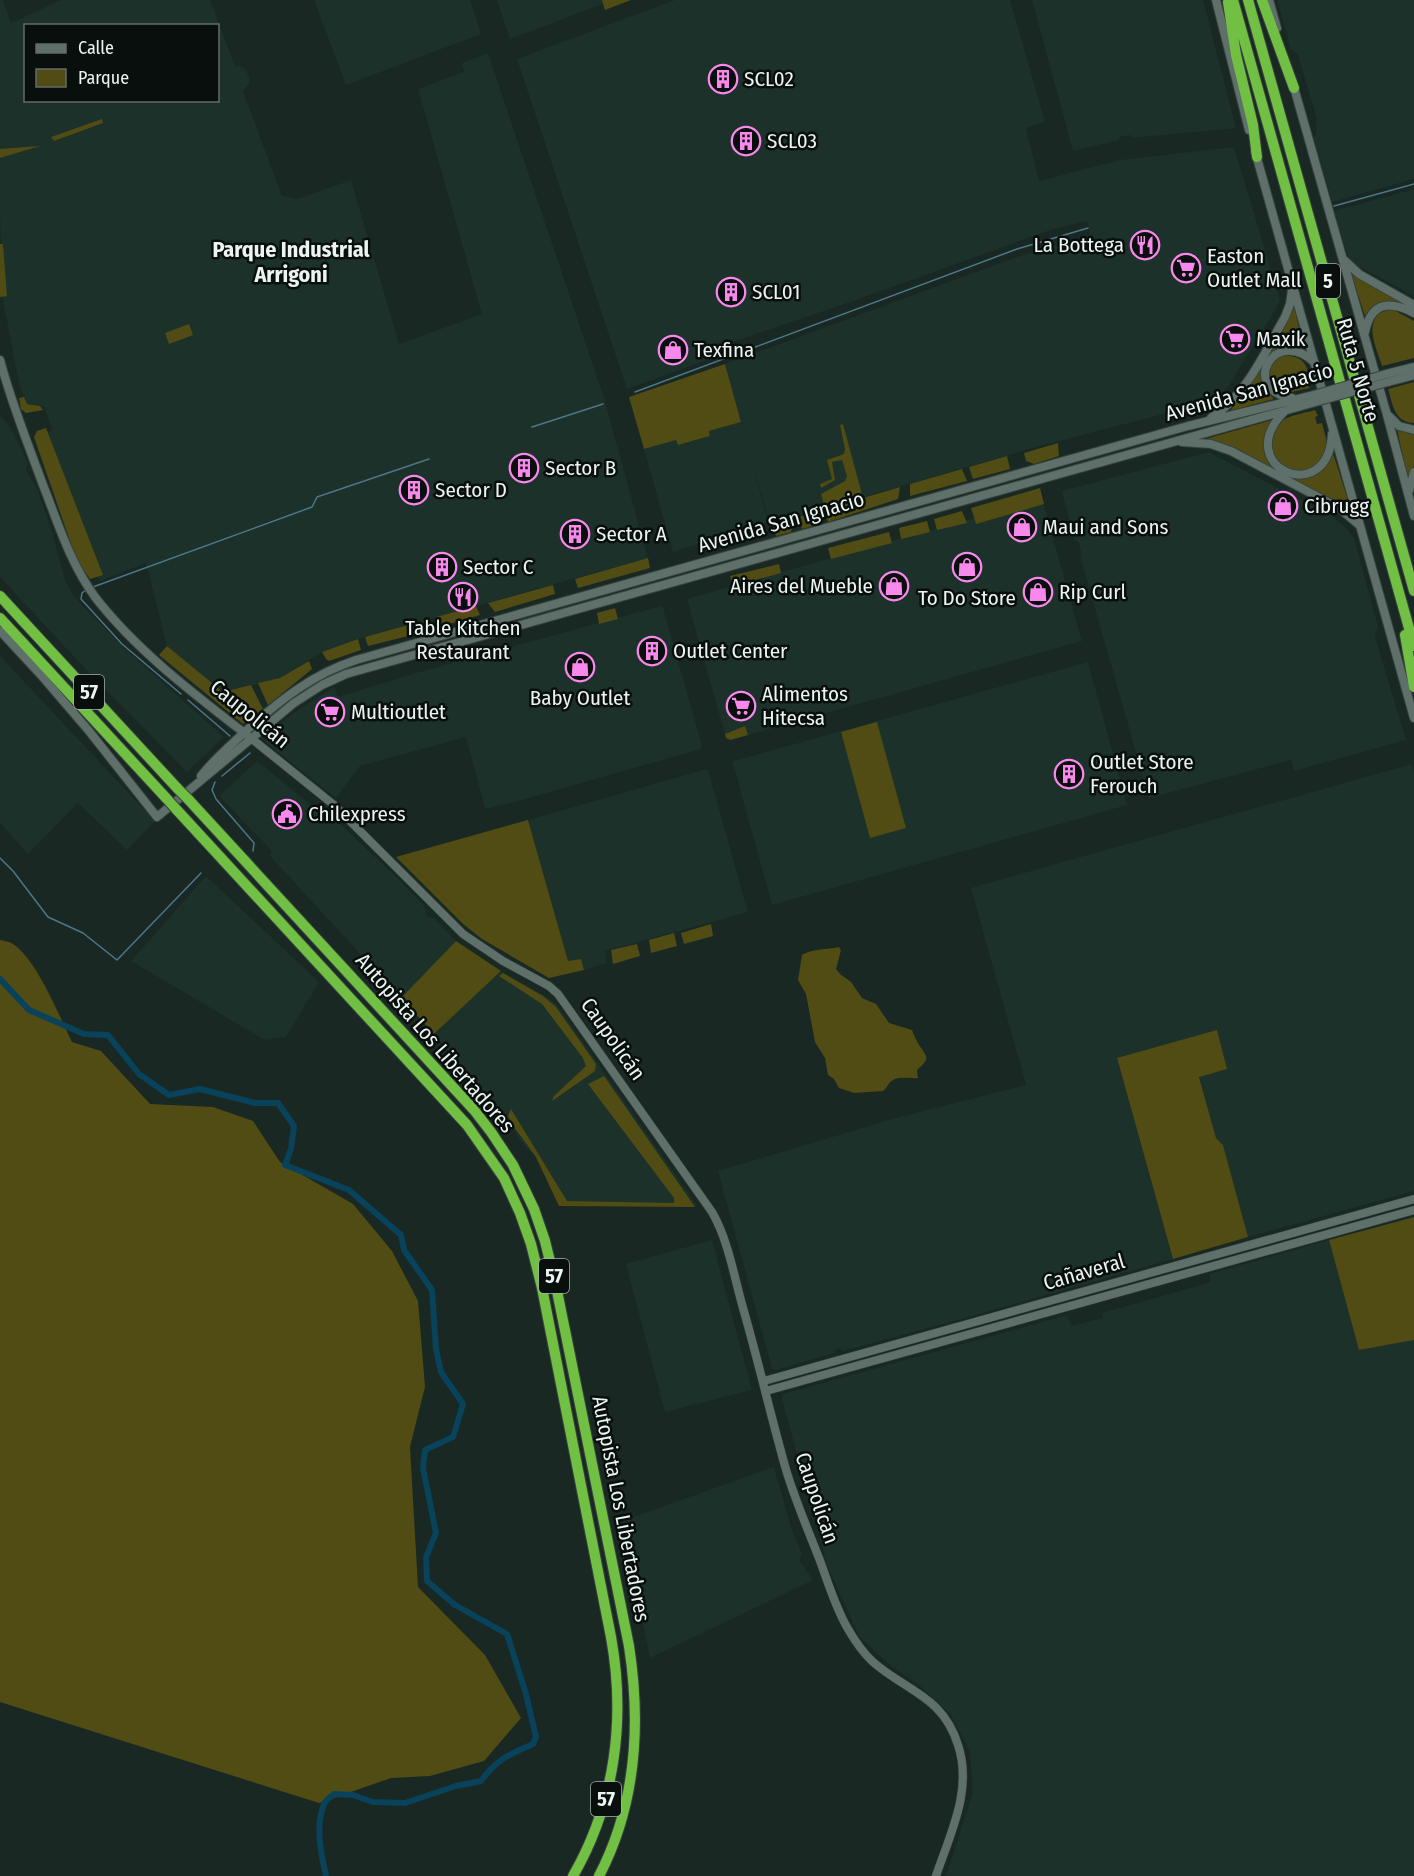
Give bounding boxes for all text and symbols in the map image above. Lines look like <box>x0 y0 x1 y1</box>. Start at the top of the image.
legend <box>24 24 219 102</box>
text: Calle <box>78 37 114 59</box>
building icon: SCL02 <box>707 63 739 95</box>
place label: SCL02 <box>744 66 794 92</box>
text: Parque <box>78 67 129 89</box>
building icon: SCL03 <box>730 125 762 157</box>
place label: SCL03 <box>767 128 817 154</box>
restaurant icon: La Bottega <box>1129 229 1161 261</box>
place label: La Bottega <box>1034 232 1124 258</box>
district label: Parque Industrial Arrigoni <box>212 236 371 288</box>
place label: Easton Outlet Mall <box>1207 243 1302 293</box>
supermarket icon: Easton Outlet Mall <box>1170 252 1202 284</box>
road number: 5 <box>1316 264 1340 298</box>
building icon: SCL01 <box>715 276 747 308</box>
place label: SCL01 <box>752 279 800 305</box>
street label: Ruta 5 Norte <box>1331 315 1385 425</box>
supermarket icon: Maxik <box>1219 323 1251 355</box>
place label: Maxik <box>1256 326 1306 352</box>
shop icon: Texfina <box>657 334 689 366</box>
place label: Texfina <box>694 337 754 363</box>
street label: Avenida San Ignacio <box>1162 357 1336 427</box>
building icon: Sector B <box>508 452 540 484</box>
place label: Sector B <box>545 455 616 481</box>
building icon: Sector D <box>398 474 430 506</box>
place label: Sector D <box>435 477 507 503</box>
street label: Avenida San Ignacio <box>695 486 867 558</box>
shop icon: Cibrugg <box>1267 490 1299 522</box>
place label: Cibrugg <box>1304 493 1369 519</box>
shop icon: Maui and Sons <box>1006 511 1038 543</box>
place label: Maui and Sons <box>1043 514 1169 540</box>
building icon: Sector A <box>559 518 591 550</box>
place label: Sector A <box>596 521 667 547</box>
building icon: Sector C <box>426 551 458 583</box>
shop icon: To Do Store <box>951 551 983 583</box>
place label: Sector C <box>463 554 534 580</box>
shop icon: Aires del Mueble <box>878 570 910 602</box>
place label: Aires del Mueble <box>730 573 873 599</box>
shop icon: Rip Curl <box>1022 576 1054 608</box>
place label: Rip Curl <box>1059 579 1126 605</box>
restaurant icon: Table Kitchen Restaurant <box>447 581 479 613</box>
place label: To Do Store <box>918 585 1016 611</box>
place label: Table Kitchen Restaurant <box>405 615 521 665</box>
building icon: Outlet Center <box>636 635 668 667</box>
place label: Outlet Center <box>673 638 788 664</box>
shop icon: Baby Outlet <box>564 651 596 683</box>
street label: Caupolicán <box>205 674 295 754</box>
road number: 57 <box>74 675 104 709</box>
place label: Alimentos Hitecsa <box>762 681 848 731</box>
place label: Baby Outlet <box>530 685 630 711</box>
supermarket icon: Alimentos Hitecsa <box>725 690 757 722</box>
supermarket icon: Multioutlet <box>314 696 346 728</box>
place label: Multioutlet <box>351 699 446 725</box>
place label: Outlet Store Ferouch <box>1090 749 1194 799</box>
building icon: Outlet Store Ferouch <box>1053 758 1085 790</box>
public building icon: Chilexpress <box>271 798 303 830</box>
place label: Chilexpress <box>308 801 406 827</box>
street label: Autopista Los Libertadores <box>350 948 520 1138</box>
street label: Caupolicán <box>575 993 651 1085</box>
street label: Cañaveral <box>1040 1248 1128 1296</box>
road number: 57 <box>539 1259 569 1293</box>
street label: Autopista Los Libertadores <box>586 1394 656 1624</box>
street label: Caupolicán <box>789 1449 845 1547</box>
road number: 57 <box>591 1782 621 1816</box>

